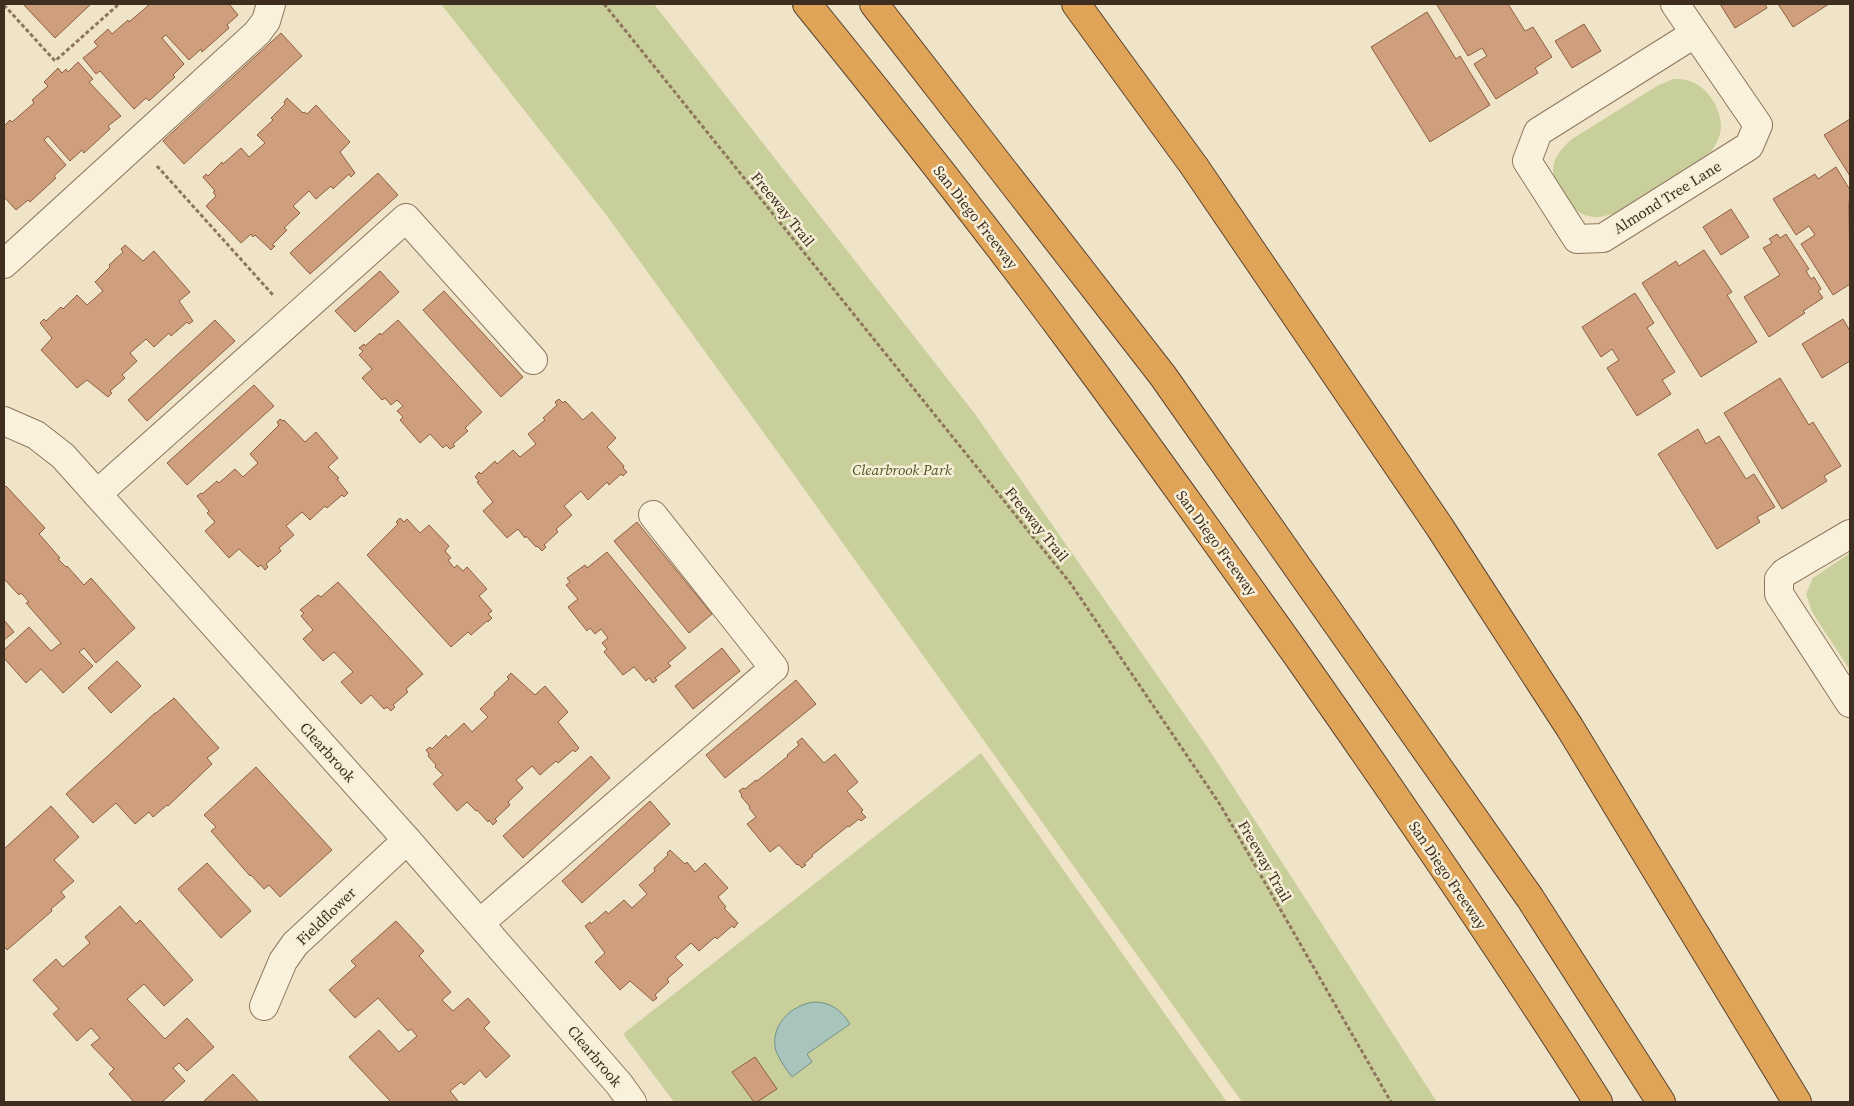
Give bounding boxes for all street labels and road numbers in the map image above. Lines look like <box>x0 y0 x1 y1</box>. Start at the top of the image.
street label: Almond Tree Lane <box>1609 155 1725 239</box>
street label: San Diego Freeway <box>929 161 1023 273</box>
street label: Freeway Trail <box>746 167 820 251</box>
street label: Freeway Trail <box>1000 482 1074 566</box>
street label: San Diego Freeway <box>1171 486 1263 600</box>
street label: Clearbrook <box>295 717 361 787</box>
street label: Freeway Trail <box>1233 816 1297 906</box>
street label: San Diego Freeway <box>1404 817 1492 933</box>
street label: Fieldflower <box>291 882 361 950</box>
street label: Clearbrook <box>563 1021 628 1092</box>

